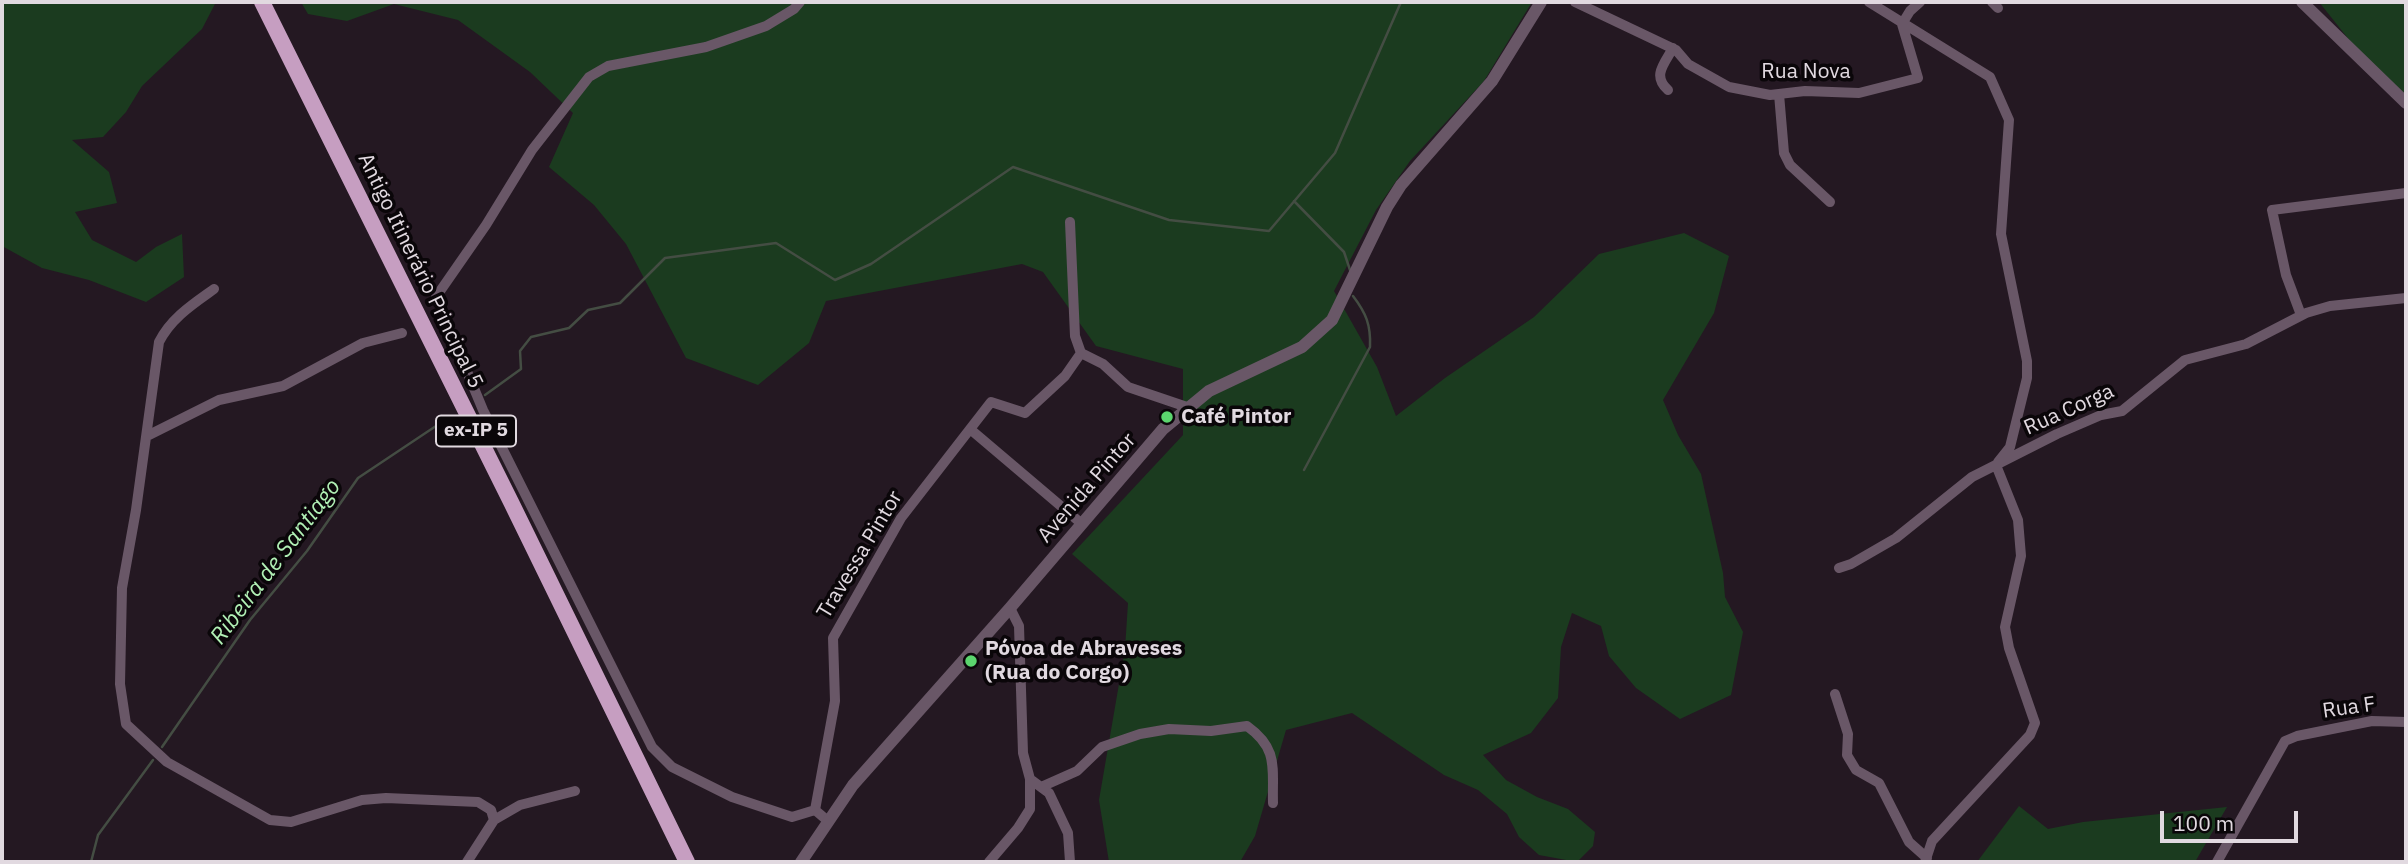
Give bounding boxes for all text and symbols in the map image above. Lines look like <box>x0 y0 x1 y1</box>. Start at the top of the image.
street label: Rua Nova <box>1761 59 1851 85</box>
street label: Antigo Itinerário Principal 5 <box>352 149 488 393</box>
street label: Rua Corga <box>2020 379 2118 441</box>
place label: Café Pintor <box>1181 404 1291 430</box>
marker: Café Pintor <box>1159 409 1175 425</box>
road number: ex-IP 5 <box>436 416 516 446</box>
street label: Avenida Pintor <box>1033 428 1141 548</box>
water label: Ribeira de Santiago <box>205 474 347 650</box>
street label: Travessa Pintor <box>812 487 908 623</box>
place label: Póvoa de Abraveses (Rua do Corgo) <box>985 636 1182 686</box>
marker: Póvoa de Abraveses (Rua do Corgo) <box>963 653 979 669</box>
street label: Rua F <box>2321 692 2377 724</box>
scale bar <box>2163 798 2301 842</box>
text: 100 m <box>2173 809 2234 837</box>

